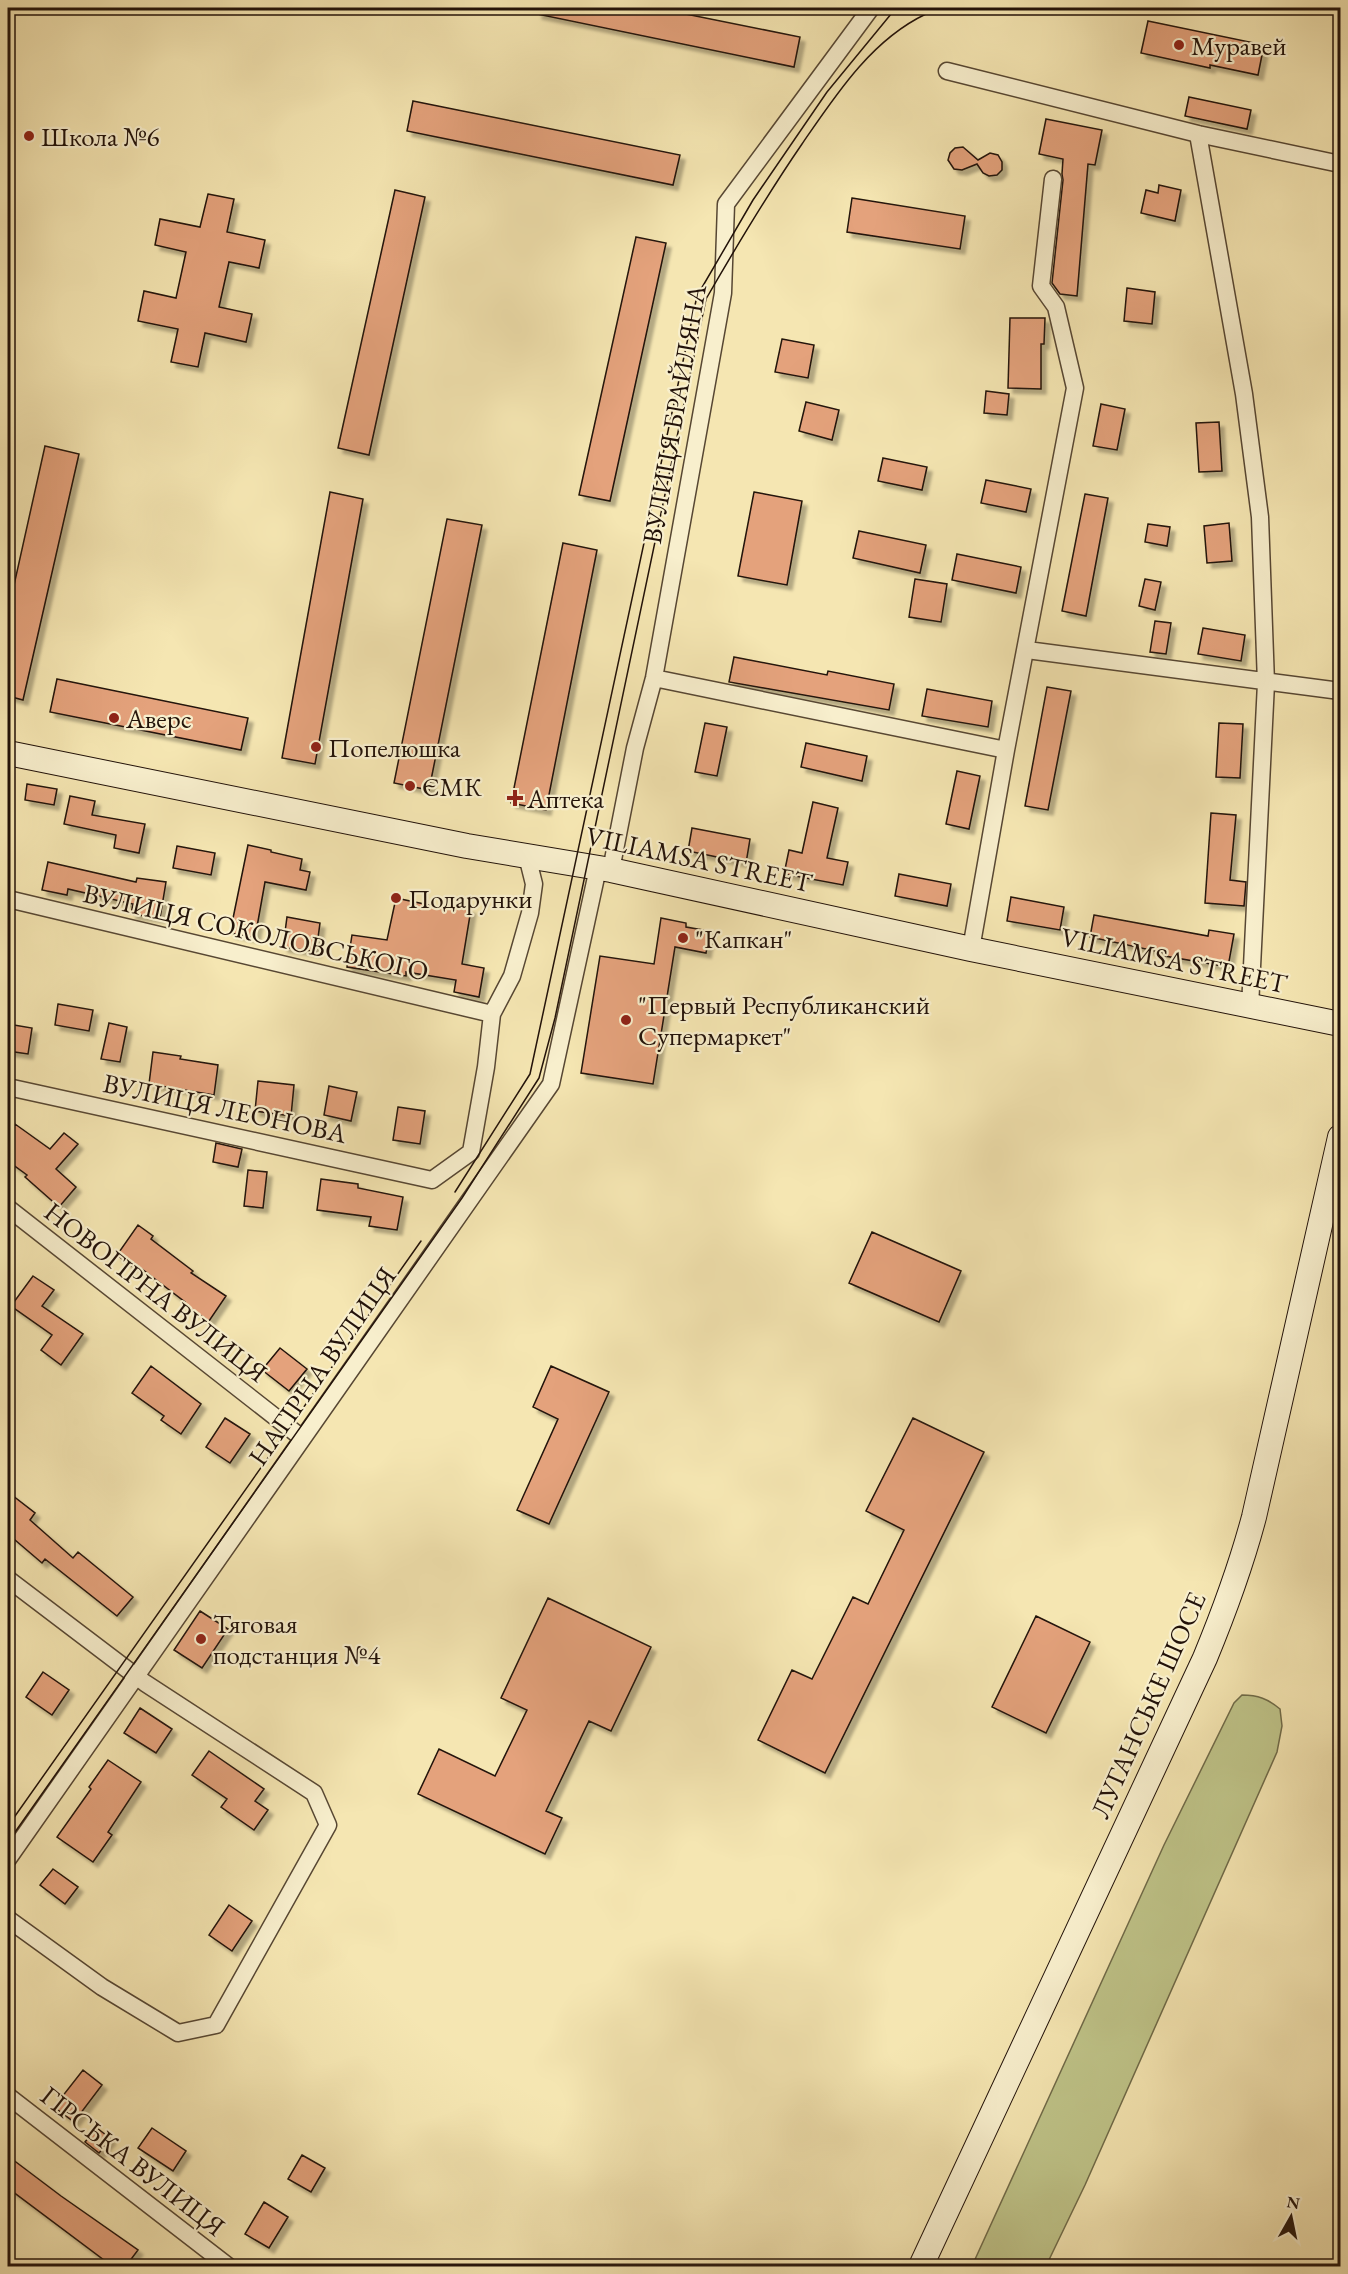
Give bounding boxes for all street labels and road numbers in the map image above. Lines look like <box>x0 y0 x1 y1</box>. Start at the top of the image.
street label: ВУЛИЦЯ БРАЙЛЯНА <box>634 281 714 546</box>
street label: VILIAMSA STREET <box>583 818 816 900</box>
street label: ВУЛИЦЯ СОКОЛОВСЬКОГО <box>80 875 432 989</box>
street label: VILIAMSA STREET <box>1058 919 1291 1001</box>
street label: ВУЛИЦЯ ЛЕОНОВА <box>100 1065 350 1151</box>
street label: НОВОГІРНА ВУЛИЦЯ <box>37 1194 275 1390</box>
street label: НАГІРНА ВУЛИЦЯ <box>240 1260 404 1472</box>
street label: ЛУГАНСЬКЕ ШОСЕ <box>1082 1586 1214 1824</box>
street label: ГІРСЬКА ВУЛИЦЯ <box>34 2078 232 2244</box>

